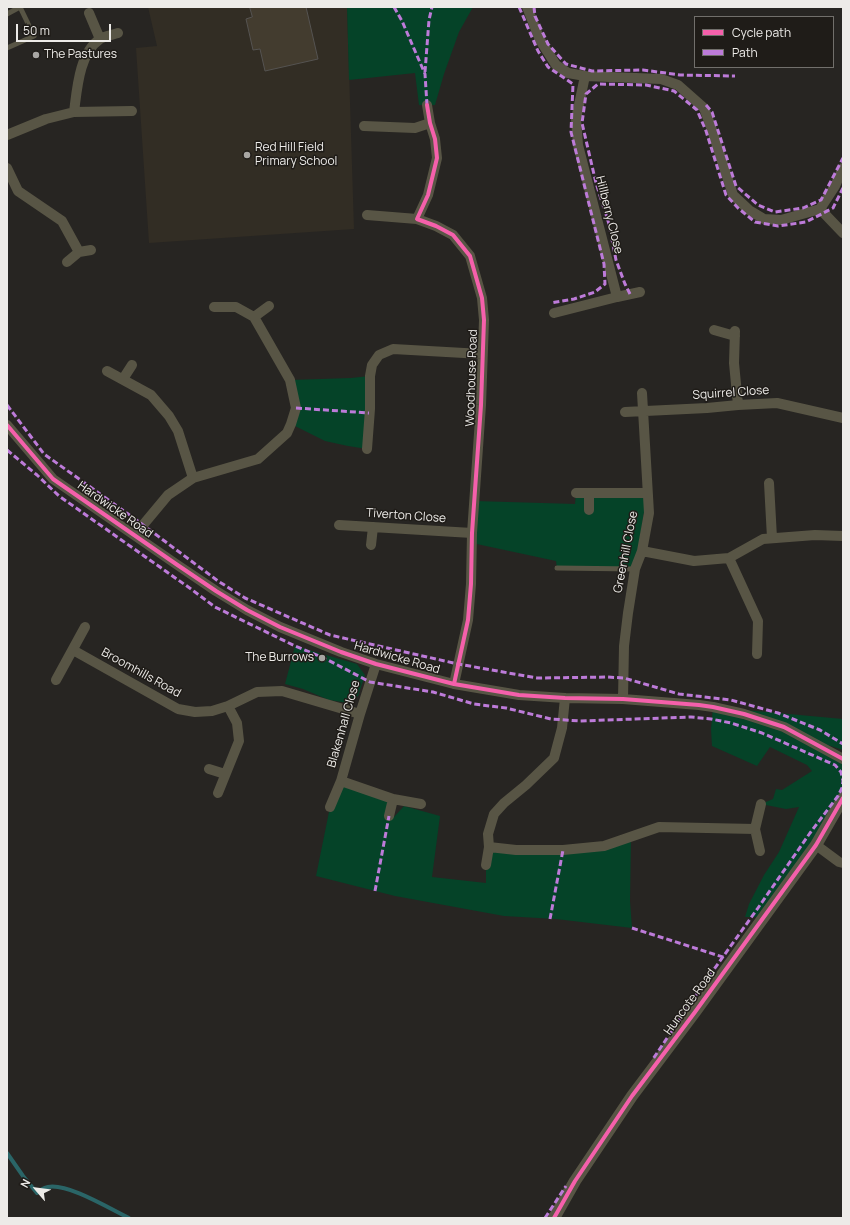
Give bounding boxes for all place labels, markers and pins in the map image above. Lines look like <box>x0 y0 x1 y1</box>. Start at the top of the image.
place label: The Pastures <box>44 48 117 62</box>
marker: The Pastures <box>31 50 41 60</box>
place label: Red Hill Field Primary School <box>255 141 337 169</box>
marker: Red Hill Field Primary School <box>242 150 252 160</box>
place label: The Burrows <box>245 651 314 665</box>
marker: The Burrows <box>317 653 327 663</box>

